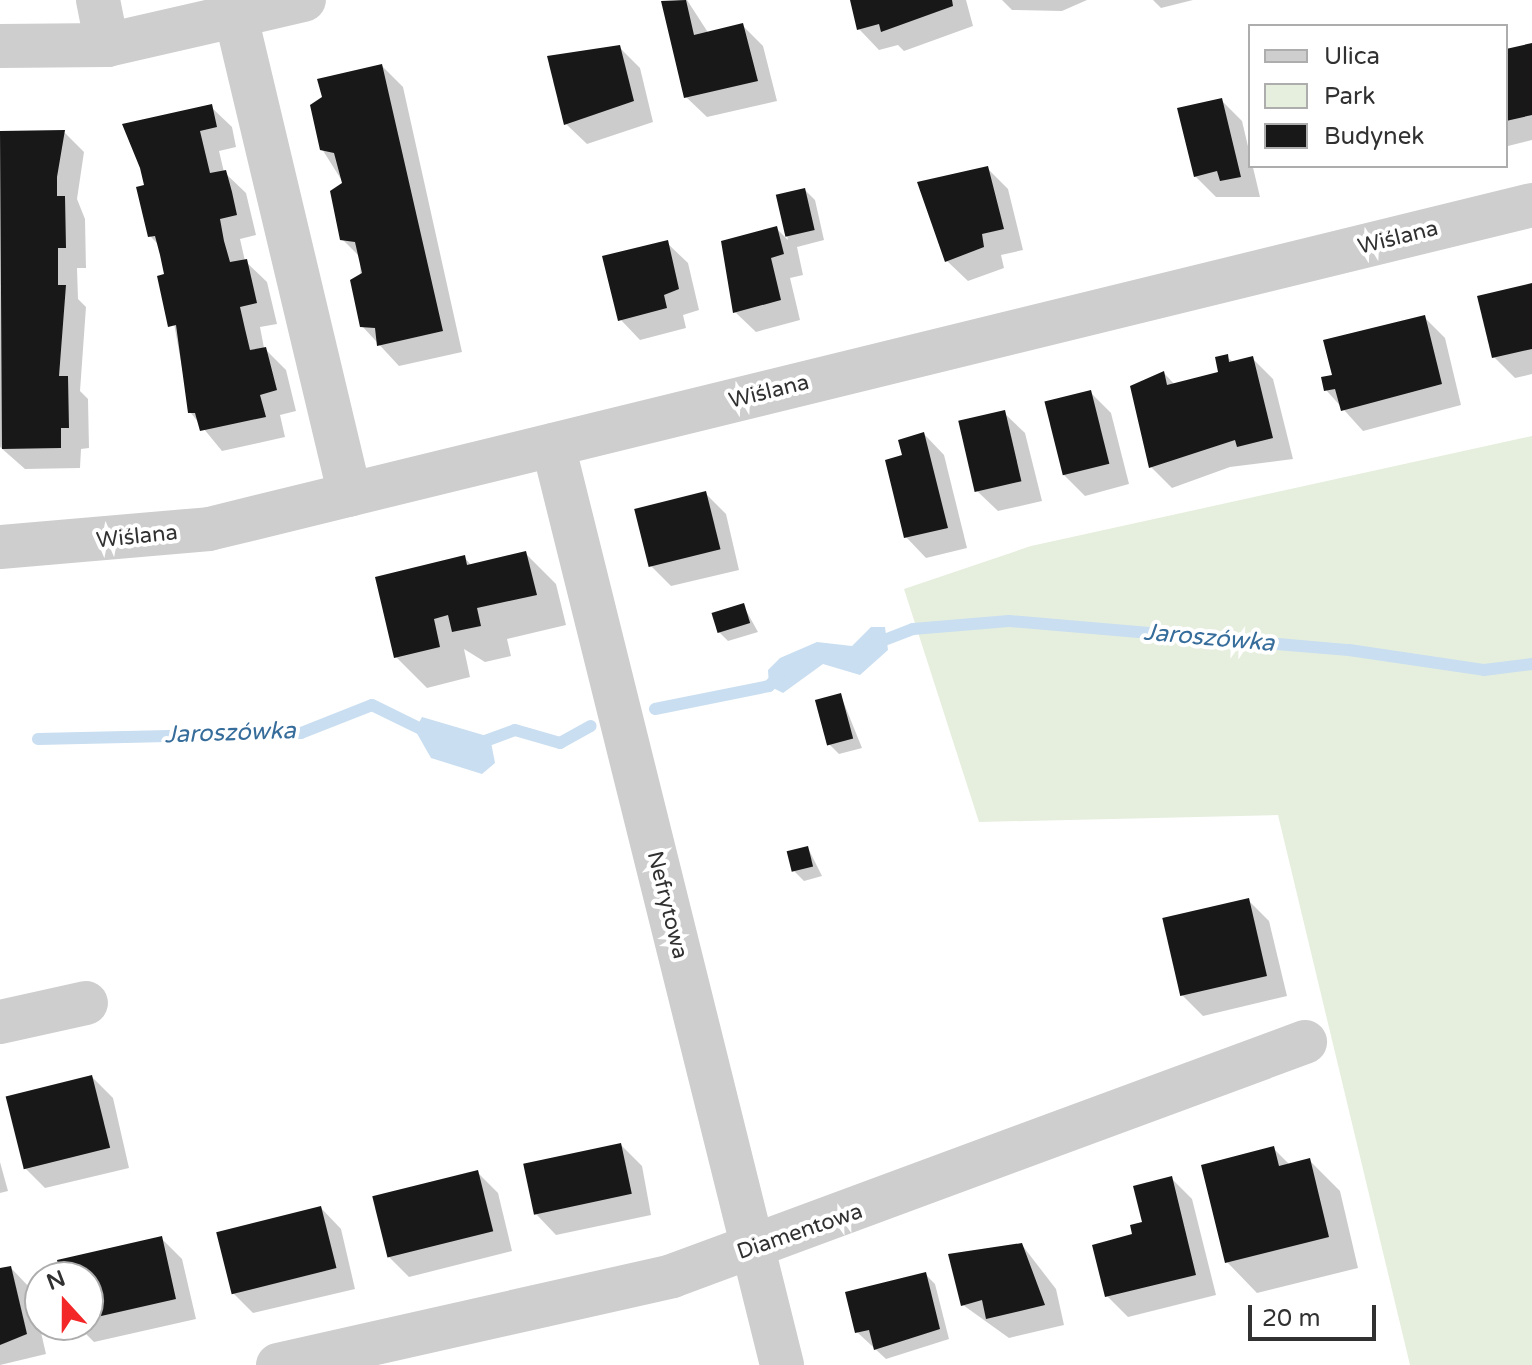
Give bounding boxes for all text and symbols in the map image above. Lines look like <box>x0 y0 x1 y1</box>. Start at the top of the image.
legend <box>1248 24 1508 168</box>
text: Ulica <box>1324 42 1380 71</box>
text: Park <box>1324 82 1375 111</box>
text: Budynek <box>1324 122 1424 151</box>
street label: Wiślana <box>1355 215 1441 261</box>
street label: Wiślana <box>726 369 812 415</box>
street label: Wiślana <box>95 520 179 554</box>
water label: Jaroszówka <box>1142 618 1276 658</box>
water label: Jaroszówka <box>164 716 296 750</box>
street label: Nefrytowa <box>641 848 693 962</box>
street label: Diamentowa <box>734 1198 866 1266</box>
north arrow <box>24 1261 104 1341</box>
text: N <box>43 1265 69 1296</box>
scale bar <box>1252 1289 1380 1339</box>
text: 20 m <box>1262 1304 1320 1333</box>

